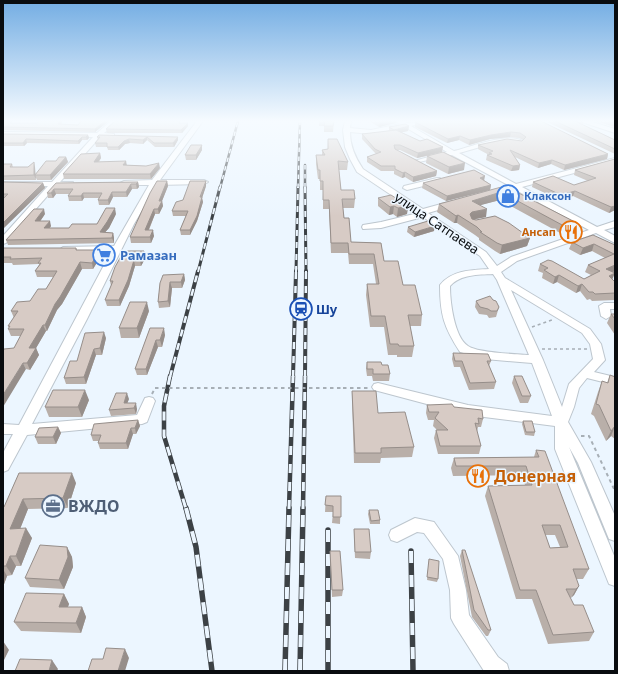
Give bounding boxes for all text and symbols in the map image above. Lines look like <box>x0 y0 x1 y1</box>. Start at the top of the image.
shop icon: Клаксон <box>495 183 521 209</box>
street label: улица Сатпаева <box>391 188 483 258</box>
place label: Клаксон <box>524 188 571 203</box>
restaurant icon: Ансап <box>558 219 584 245</box>
place label: Ансап <box>522 224 556 239</box>
supermarket icon: Рамазан <box>91 242 117 268</box>
place label: Рамазан <box>120 246 177 264</box>
station icon: Шу <box>288 296 314 322</box>
place label: Шу <box>316 300 338 318</box>
restaurant icon: Донерная <box>465 463 491 489</box>
place label: Донерная <box>494 465 576 487</box>
office icon: ВЖДО <box>40 493 66 519</box>
place label: ВЖДО <box>68 495 119 517</box>

